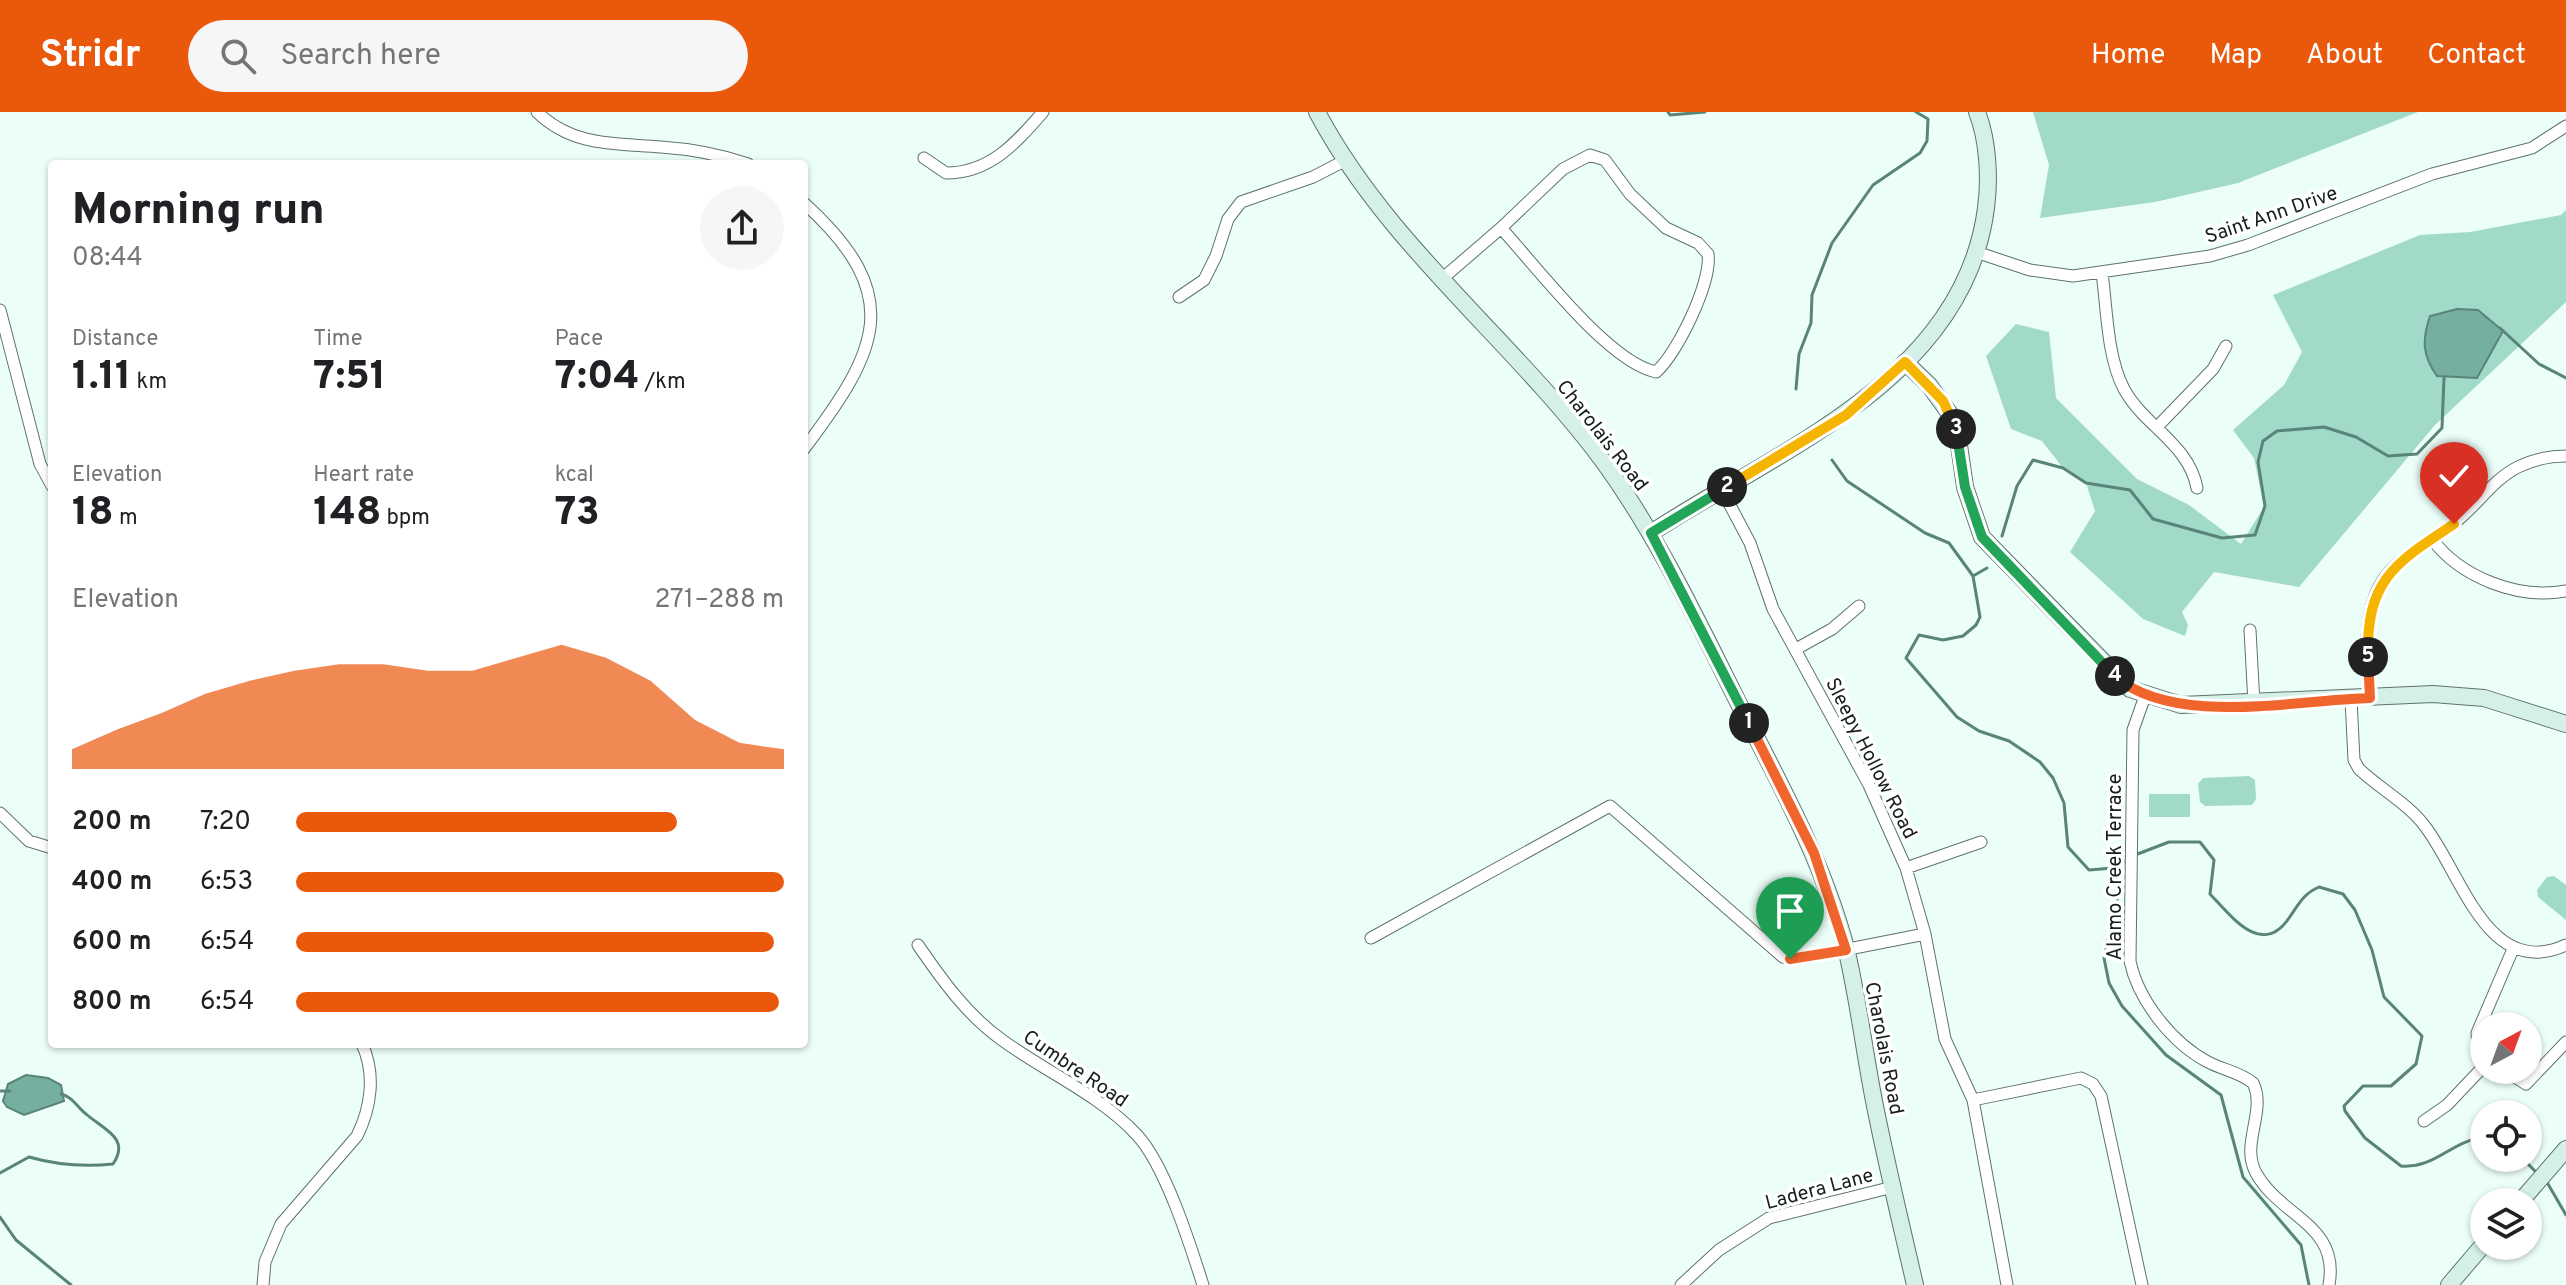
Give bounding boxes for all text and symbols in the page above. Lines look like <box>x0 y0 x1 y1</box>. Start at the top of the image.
search box <box>188 20 748 92</box>
text: Stridr <box>40 32 140 81</box>
icon: search <box>216 34 260 78</box>
text: Search here <box>280 38 441 75</box>
text: Home <box>2091 38 2165 74</box>
text: Map <box>2209 38 2262 74</box>
text: About <box>2306 38 2383 74</box>
text: Contact <box>2427 38 2526 74</box>
street label: Saint Ann Drive <box>2202 181 2341 251</box>
text: Morning run <box>72 184 325 240</box>
button: share <box>700 186 784 270</box>
text: 08:44 <box>72 242 143 275</box>
text: Distance <box>72 326 158 353</box>
text: Time <box>313 326 363 353</box>
text: Pace <box>555 326 603 353</box>
text: 1.11 <box>72 353 131 403</box>
text: 7:51 <box>313 353 386 403</box>
text: 7:04 <box>555 353 639 403</box>
text: km <box>131 369 167 396</box>
text: /km <box>639 369 686 396</box>
street label: Charolais Road <box>1550 375 1653 497</box>
pin: 3 <box>1936 409 1976 449</box>
text: 3 <box>1949 415 1963 442</box>
pin <box>2420 442 2488 524</box>
icon: check <box>2432 454 2476 498</box>
text: Elevation <box>72 462 162 489</box>
text: Heart rate <box>313 462 414 489</box>
text: kcal <box>555 462 594 489</box>
pin: 2 <box>1707 467 1747 507</box>
text: 2 <box>1720 473 1734 500</box>
text: 18 <box>72 489 114 539</box>
text: 148 <box>313 489 381 539</box>
text: 73 <box>555 489 600 539</box>
text: m <box>114 505 138 532</box>
text: bpm <box>381 505 430 532</box>
text: Elevation <box>72 584 179 617</box>
text: 271–288 m <box>654 584 784 617</box>
pin: 5 <box>2348 637 2388 677</box>
text: 5 <box>2361 643 2375 670</box>
pin: 4 <box>2095 656 2135 696</box>
text: 4 <box>2108 662 2122 689</box>
street label: Sleepy Hollow Road <box>1818 674 1922 844</box>
pin: 1 <box>1729 703 1769 743</box>
text: 1 <box>1745 709 1753 736</box>
street label: Alamo Creek Terrace <box>2103 774 2129 960</box>
text: 200 m <box>72 806 151 839</box>
text: 7:20 <box>200 806 251 839</box>
text: 400 m <box>72 866 152 899</box>
text: 6:53 <box>200 866 253 899</box>
pin <box>1756 877 1824 959</box>
icon: arrive <box>1768 889 1812 933</box>
text: 600 m <box>72 926 152 959</box>
text: 6:54 <box>200 926 254 959</box>
street label: Charolais Road <box>1857 980 1909 1117</box>
text: 800 m <box>72 986 152 1019</box>
text: 6:54 <box>200 986 254 1019</box>
north arrow <box>2470 1012 2542 1084</box>
map controls <box>2470 1012 2542 1260</box>
street label: Cumbre Road <box>1017 1025 1133 1114</box>
button: locate <box>2470 1100 2542 1172</box>
street label: Ladera Lane <box>1762 1163 1877 1217</box>
button: layers <box>2470 1188 2542 1260</box>

